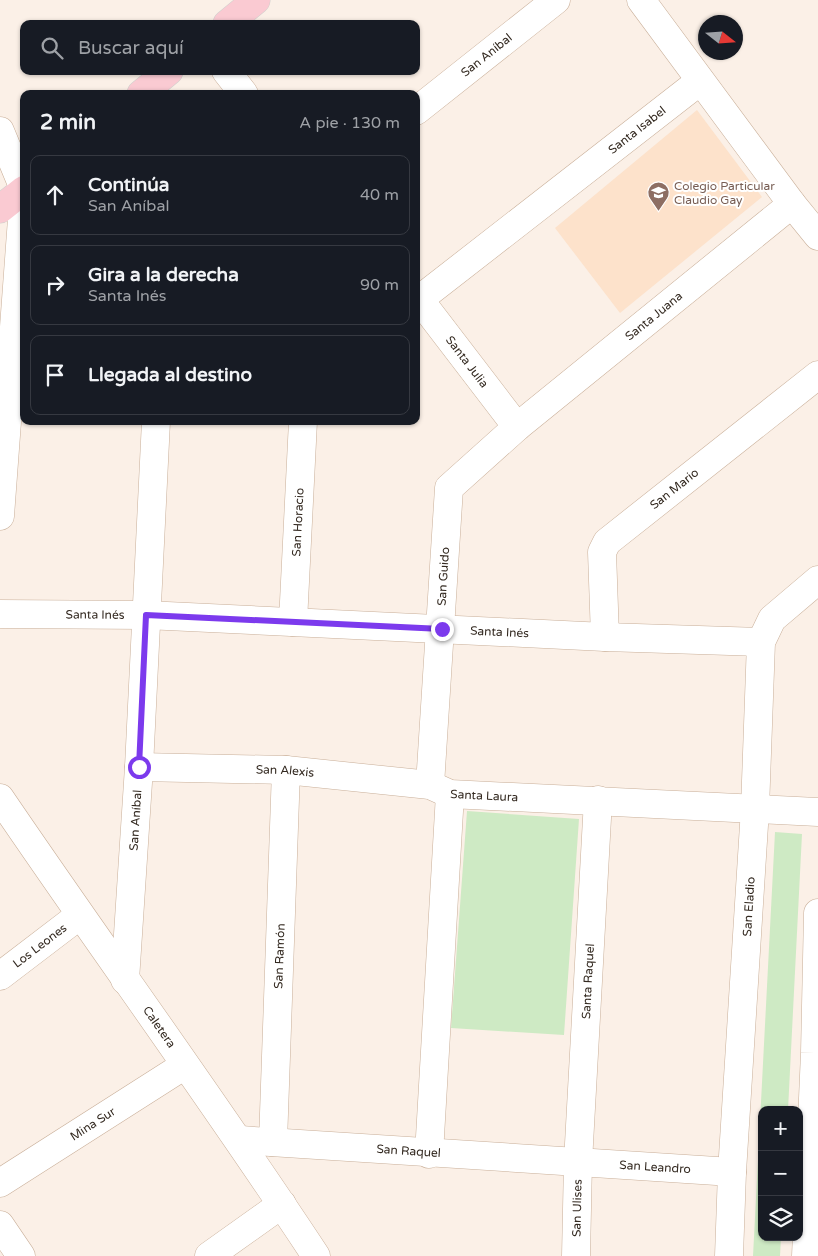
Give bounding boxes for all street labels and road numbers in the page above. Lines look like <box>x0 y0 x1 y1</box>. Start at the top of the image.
street label: San Aníbal <box>458 31 515 80</box>
street label: Santa Isabel <box>605 103 668 157</box>
street label: Santa Juana <box>622 289 685 343</box>
street label: Santa Julia <box>443 333 491 390</box>
street label: San Mario <box>647 465 701 512</box>
street label: San Horacio <box>289 487 307 557</box>
street label: San Guido <box>434 547 452 606</box>
street label: Santa Inés <box>65 607 125 622</box>
street label: Santa Inés <box>470 624 530 640</box>
street label: San Alexis <box>256 762 315 780</box>
street label: Santa Laura <box>450 787 519 804</box>
street label: San Aníbal <box>127 789 144 851</box>
street label: San Eladio <box>740 876 758 937</box>
street label: Los Leones <box>10 921 70 971</box>
street label: San Ramón <box>271 923 288 989</box>
street label: Santa Raquel <box>579 943 597 1020</box>
street label: Caletera <box>140 1004 179 1051</box>
street label: Mina Sur <box>68 1104 118 1143</box>
street label: San Raquel <box>376 1142 441 1160</box>
street label: San Leandro <box>619 1158 691 1176</box>
street label: San Ulises <box>569 1179 585 1237</box>

